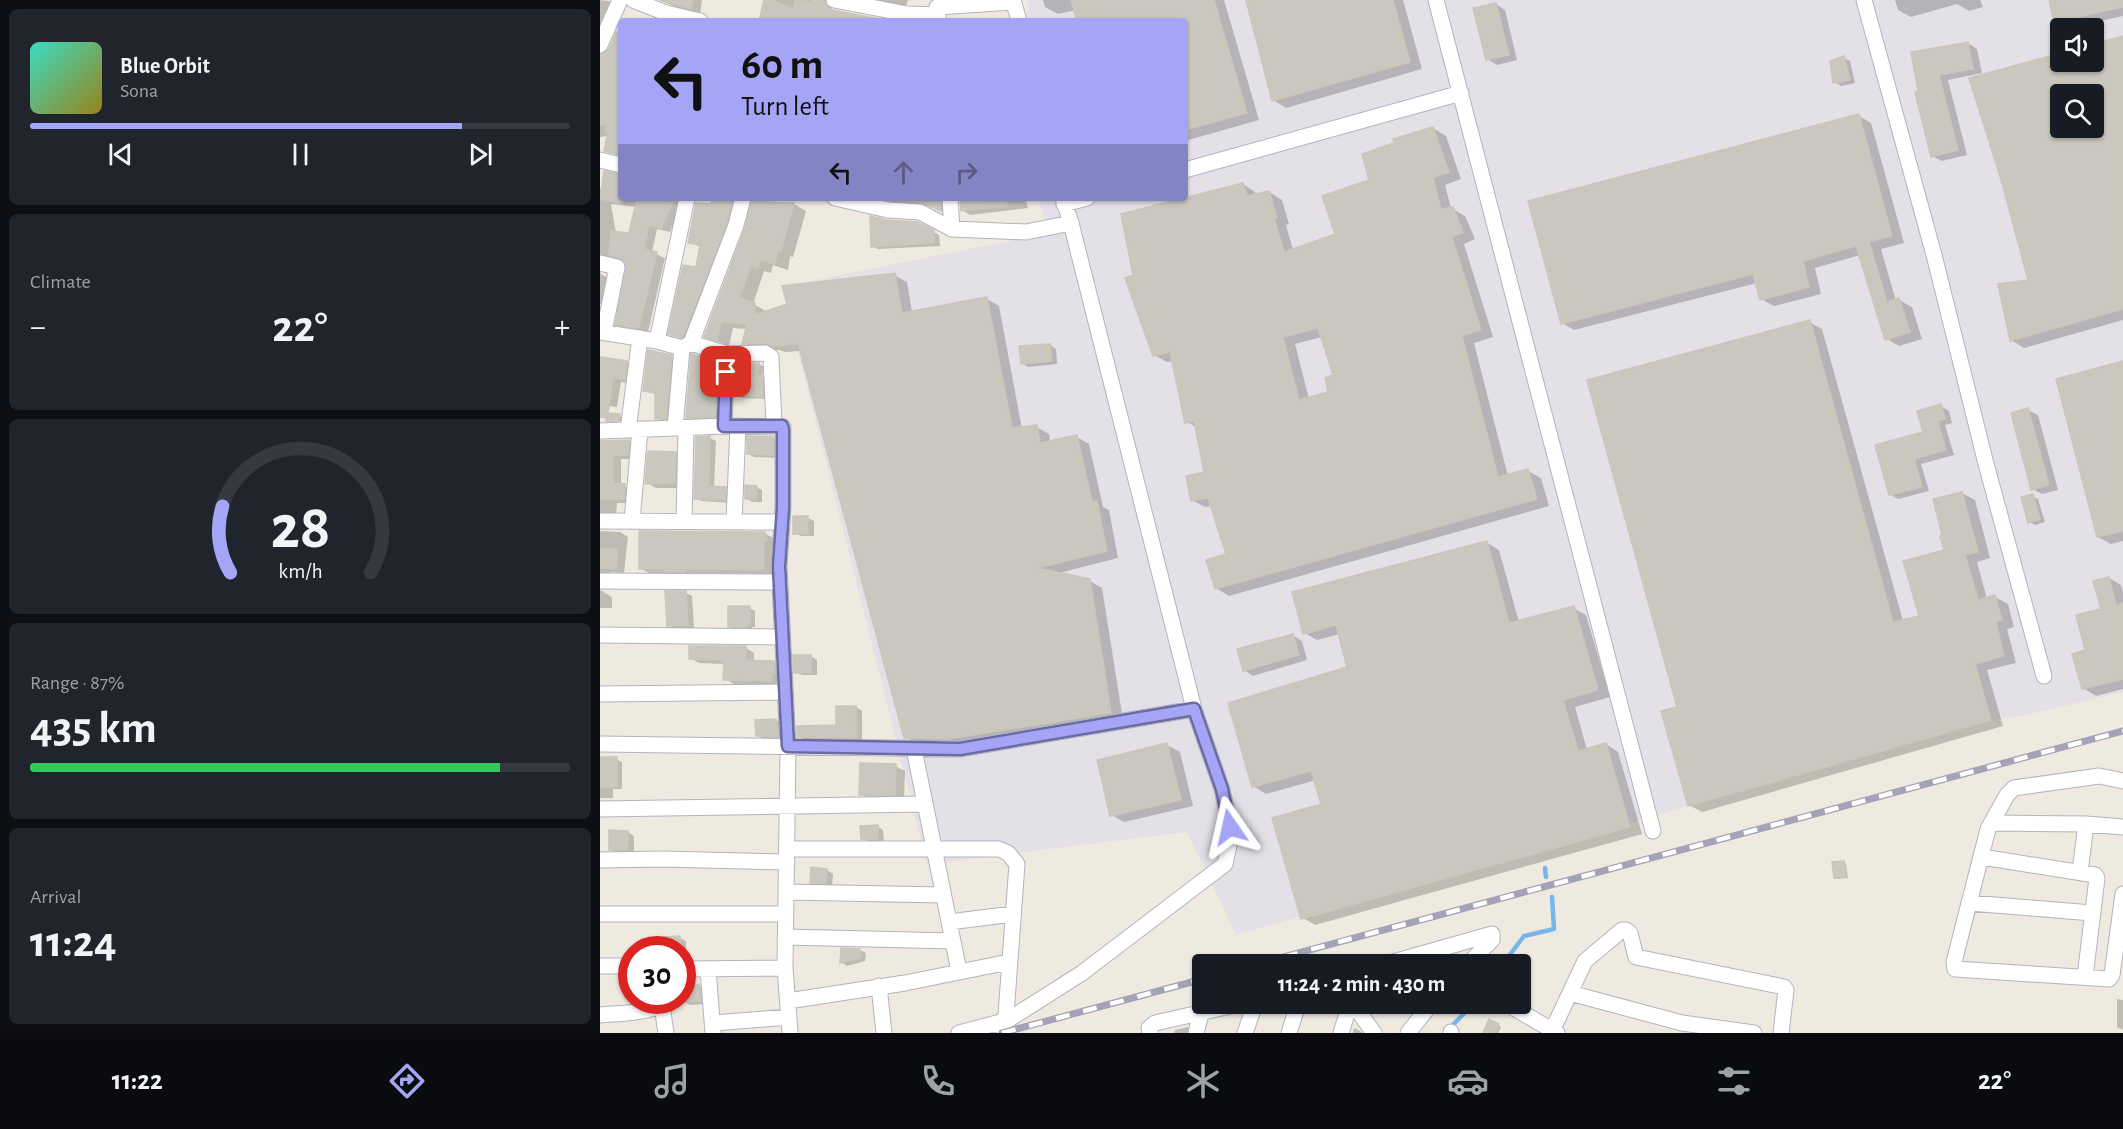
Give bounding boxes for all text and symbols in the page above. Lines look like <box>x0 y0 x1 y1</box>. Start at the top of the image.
map controls <box>2050 18 2104 138</box>
button: sound <box>2050 18 2104 72</box>
icon: left <box>642 42 720 120</box>
text: 60 m <box>741 44 823 86</box>
text: Blue Orbit <box>120 55 210 77</box>
text: Sona <box>120 81 158 101</box>
button: search <box>2050 84 2104 138</box>
text: Turn left <box>741 93 829 120</box>
icon: previous <box>104 138 137 171</box>
icon: pause <box>284 138 317 171</box>
icon: next <box>464 138 497 171</box>
icon: left <box>824 156 857 189</box>
icon: ahead <box>887 156 920 189</box>
icon: right <box>950 156 983 189</box>
text: Climate <box>30 272 91 292</box>
text: 22° <box>272 305 328 350</box>
text: − <box>30 311 46 344</box>
text: + <box>554 311 570 344</box>
pin <box>700 346 751 397</box>
icon: arrive <box>709 355 742 388</box>
text: 28 <box>270 498 330 560</box>
text: km/h <box>278 562 322 583</box>
text: Range · 87% <box>30 673 125 693</box>
text: 435 km <box>30 706 157 751</box>
position arrow <box>1198 795 1262 859</box>
text: Arrival <box>30 887 81 907</box>
text: 11:24 <box>30 920 117 965</box>
speed limit sign: 30 <box>618 936 696 1014</box>
text: 11:24 · 2 min · 430 m <box>1278 973 1445 995</box>
icon: directions <box>386 1060 428 1102</box>
icon: music <box>651 1060 693 1102</box>
icon: phone <box>917 1060 959 1102</box>
icon: climate <box>1182 1060 1224 1102</box>
icon: car <box>1447 1060 1489 1102</box>
icon: filters <box>1713 1060 1755 1102</box>
text: 11:22 <box>112 1067 163 1094</box>
text: 22° <box>1978 1067 2011 1094</box>

